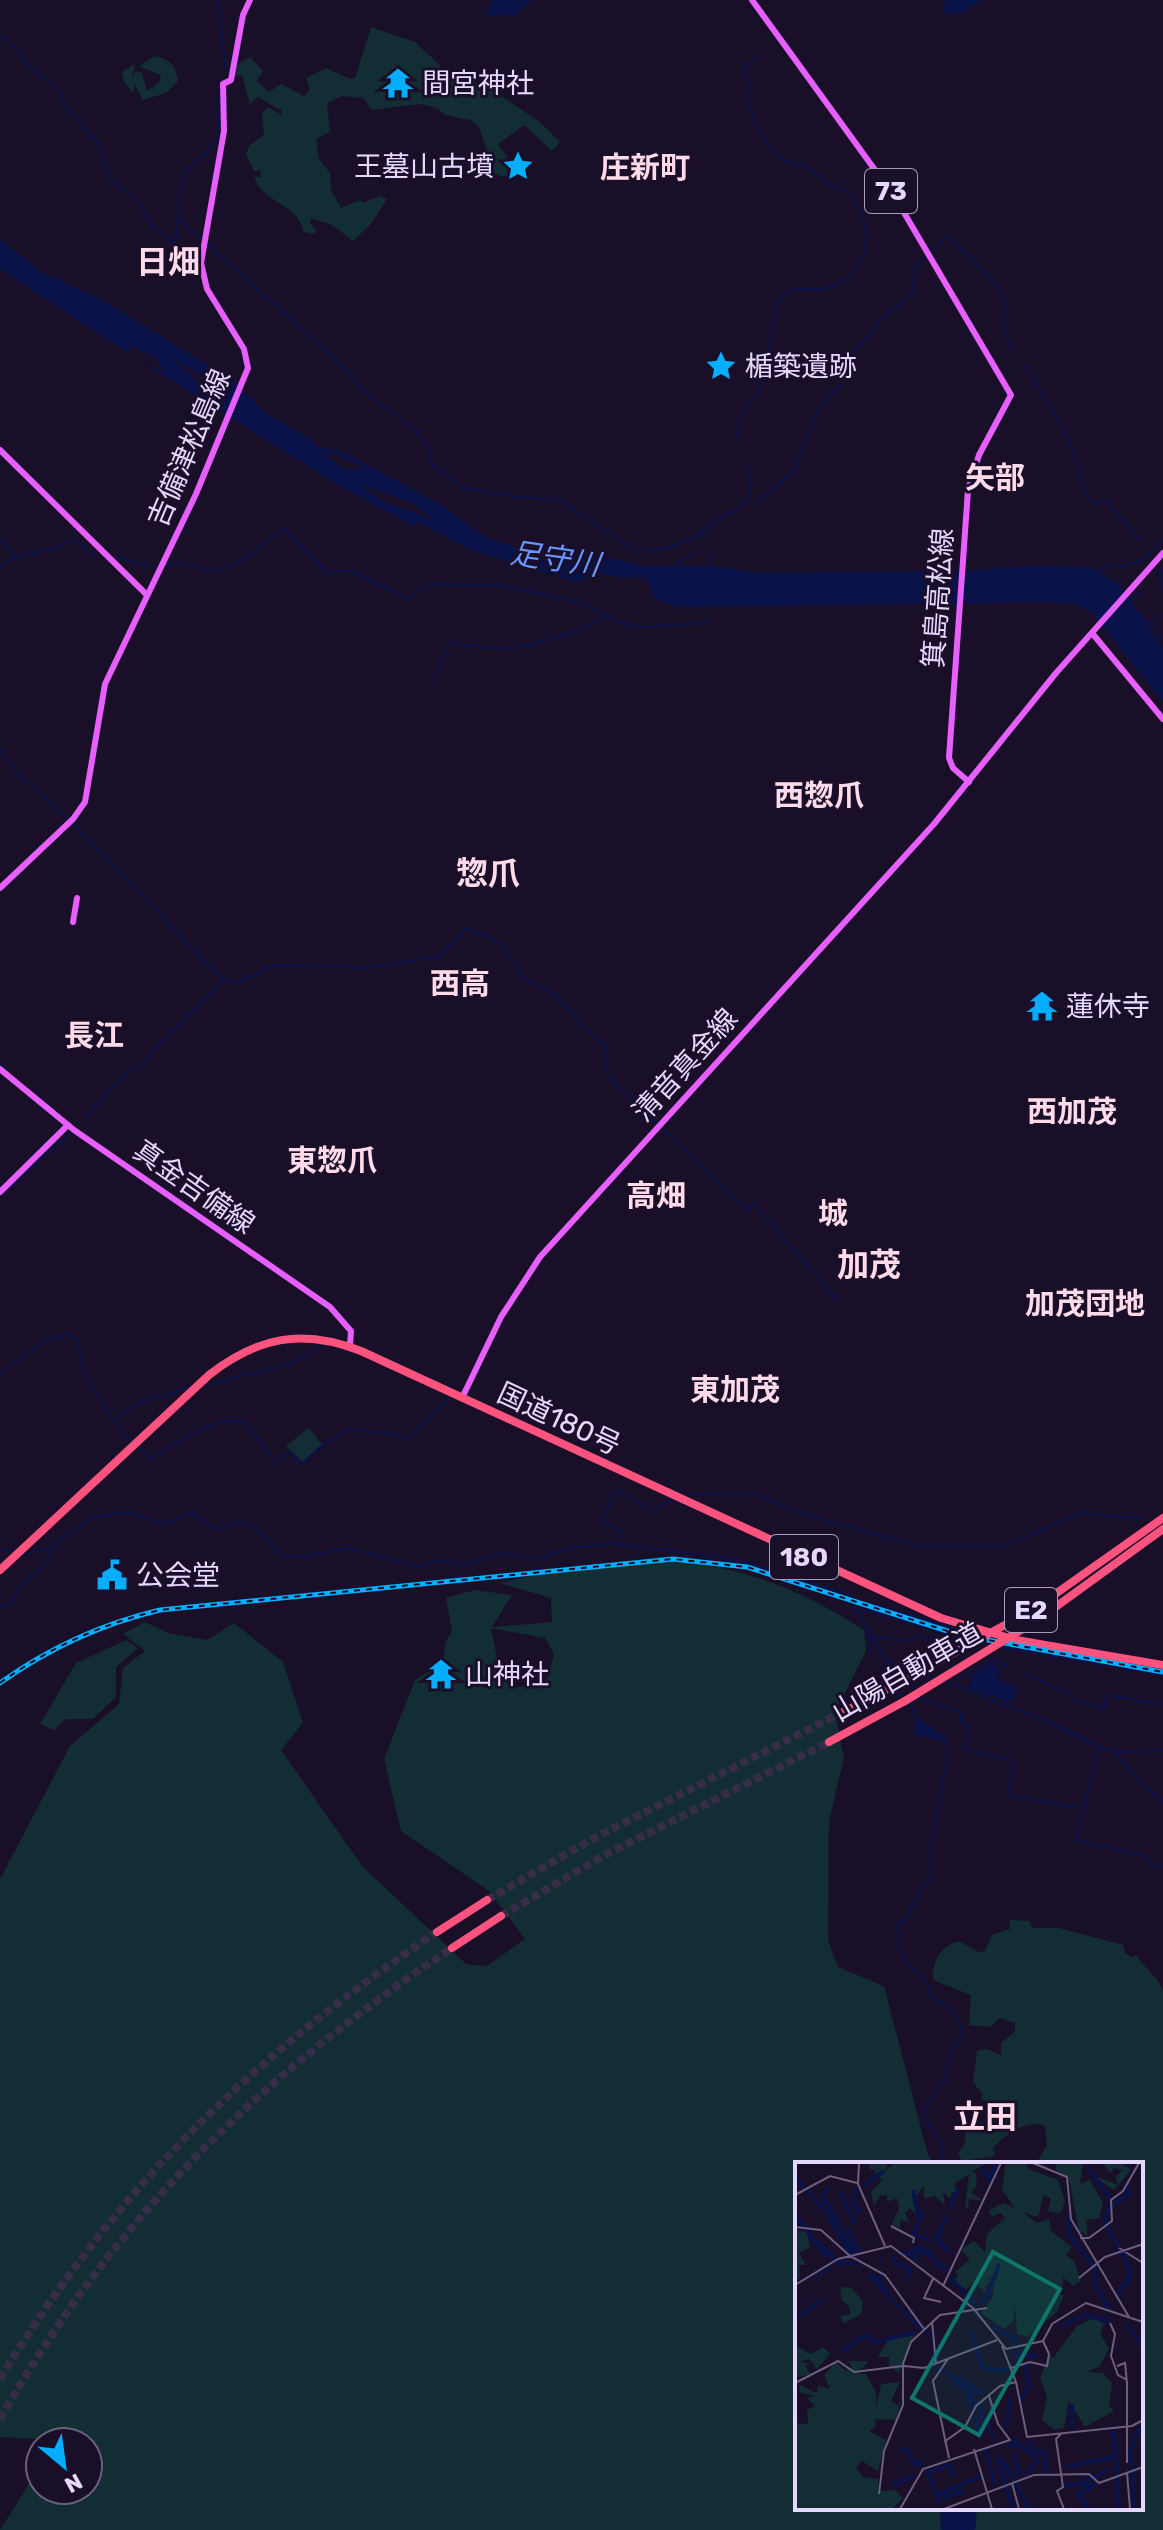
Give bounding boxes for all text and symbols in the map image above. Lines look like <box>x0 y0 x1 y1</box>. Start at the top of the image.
temple icon: 間宮神社 <box>381 66 415 100</box>
place label: 間宮神社 <box>422 67 534 100</box>
place icon: 王墓山古墳 <box>501 149 535 183</box>
place label: 王墓山古墳 <box>354 150 494 183</box>
district label: 庄新町 <box>600 150 690 186</box>
road number: 73 <box>865 169 917 213</box>
district label: 日畑 <box>136 243 200 281</box>
place icon: 楯築遺跡 <box>704 349 738 383</box>
place label: 楯築遺跡 <box>745 350 857 383</box>
street label: 吉備津松島線 <box>141 364 237 532</box>
district label: 矢部 <box>965 460 1025 496</box>
street label: 箕島高松線 <box>917 527 959 669</box>
water label: 足守川 <box>508 535 605 584</box>
district label: 西惣爪 <box>774 778 864 814</box>
district label: 惣爪 <box>456 854 520 892</box>
district label: 西高 <box>430 966 490 1002</box>
temple icon: 蓮休寺 <box>1025 989 1059 1023</box>
place label: 蓮休寺 <box>1066 990 1150 1023</box>
street label: 清音真金線 <box>626 1002 744 1128</box>
district label: 長江 <box>64 1018 124 1054</box>
district label: 西加茂 <box>1027 1094 1117 1130</box>
street label: 真金吉備線 <box>127 1133 261 1241</box>
district label: 東惣爪 <box>287 1143 377 1179</box>
district label: 高畑 <box>626 1178 686 1214</box>
district label: 城 <box>818 1196 848 1232</box>
district label: 加茂 <box>837 1246 901 1284</box>
district label: 加茂団地 <box>1025 1286 1145 1322</box>
district label: 東加茂 <box>690 1372 780 1408</box>
street label: 国道180号 <box>492 1376 626 1462</box>
road number: 180 <box>770 1535 838 1579</box>
public building icon: 公会堂 <box>95 1558 129 1592</box>
place label: 公会堂 <box>136 1559 220 1592</box>
road number: E2 <box>1005 1588 1057 1632</box>
street label: 山陽自動車道 <box>826 1616 988 1728</box>
temple icon: 山神社 <box>424 1657 458 1691</box>
place label: 山神社 <box>465 1658 549 1691</box>
district label: 立田 <box>953 2098 1017 2136</box>
inset map <box>795 2162 1143 2510</box>
north arrow <box>24 2426 104 2506</box>
text: N <box>60 2467 87 2499</box>

